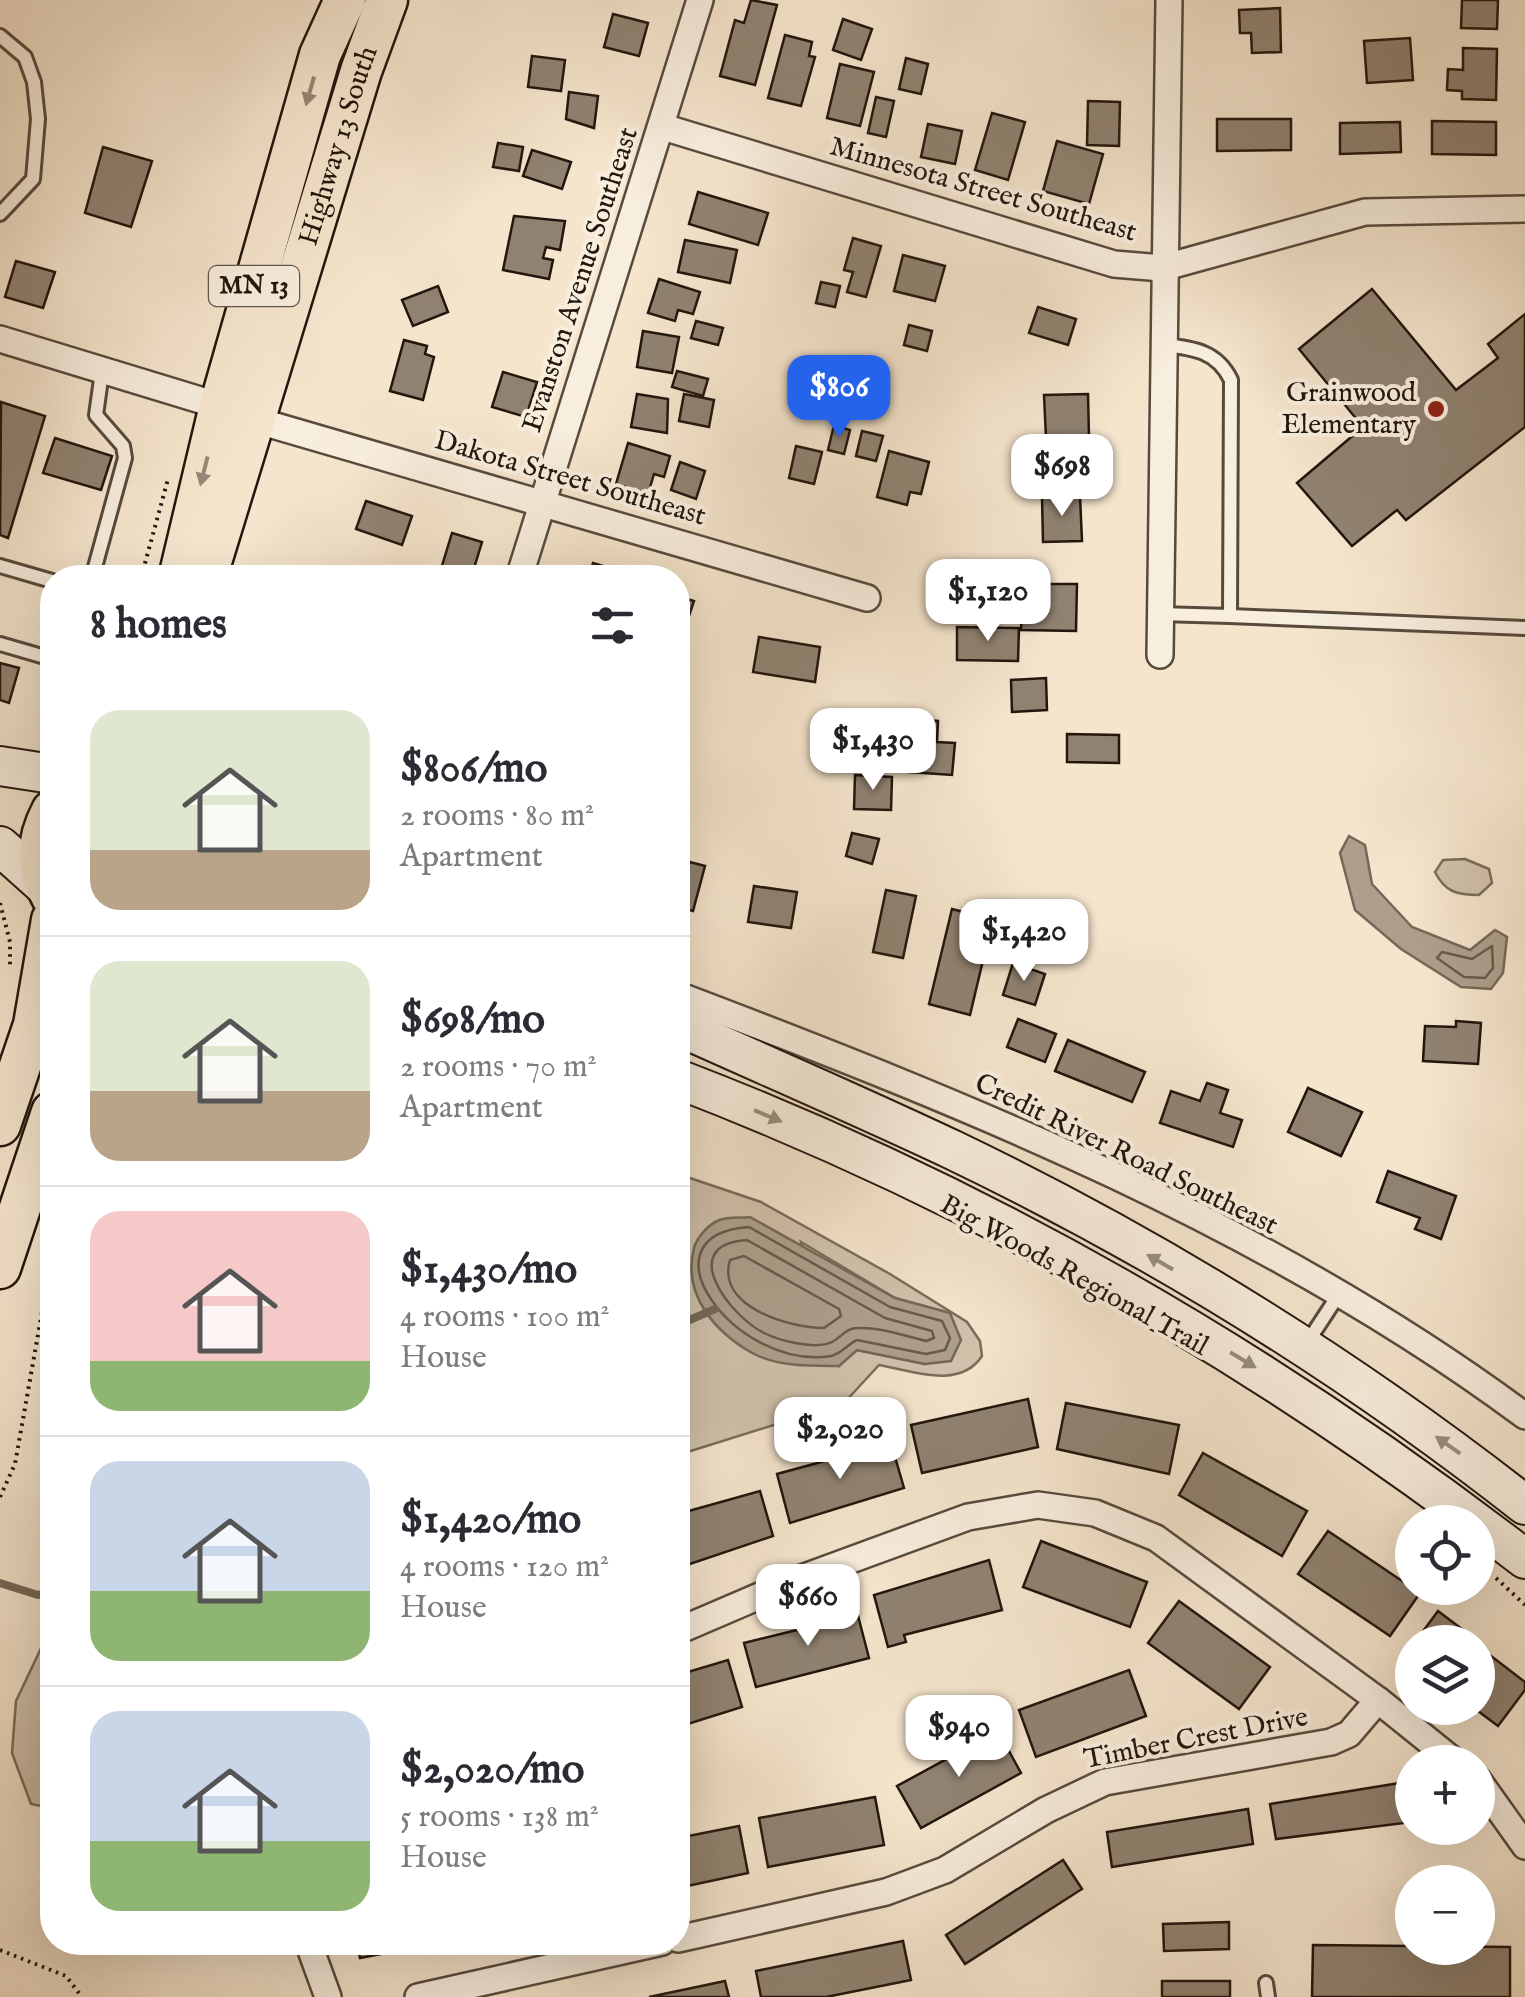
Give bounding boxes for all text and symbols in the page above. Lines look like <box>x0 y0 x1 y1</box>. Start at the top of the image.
street label: Highway 13 South <box>291 41 386 250</box>
one-way arrow <box>302 76 317 107</box>
street label: Evanston Avenue Southeast <box>515 123 647 437</box>
street label: Minnesota Street Southeast <box>826 129 1141 251</box>
road number: MN 13 <box>209 266 299 306</box>
pin: $806 <box>780 355 898 440</box>
text: $806 <box>809 367 869 408</box>
place label: Grainwood Elementary <box>1281 376 1416 443</box>
marker: Grainwood Elementary <box>1425 398 1447 420</box>
street label: Dakota Street Southeast <box>430 424 710 535</box>
pin: $698 <box>1003 434 1121 519</box>
text: $698 <box>1033 446 1091 487</box>
one-way arrow <box>196 456 211 487</box>
pin: $1,120 <box>907 559 1069 644</box>
text: $1,120 <box>948 571 1028 612</box>
icon: filters <box>585 598 640 653</box>
text: 8 homes <box>90 599 227 652</box>
pin: $1,430 <box>792 708 954 793</box>
text: $1,430 <box>832 720 914 761</box>
text: $806/mo <box>400 743 547 796</box>
icon: home <box>170 750 290 870</box>
text: 2 rooms · 80 m² <box>400 796 594 837</box>
text: Apartment <box>400 837 543 878</box>
pin: $1,420 <box>943 899 1105 984</box>
text: $1,420 <box>981 911 1067 952</box>
text: $698/mo <box>400 994 545 1047</box>
icon: home <box>170 1001 290 1121</box>
text: 2 rooms · 70 m² <box>400 1047 597 1088</box>
street label: Credit River Road Southeast <box>969 1066 1284 1244</box>
text: Apartment <box>400 1088 543 1129</box>
one-way arrow <box>753 1108 783 1124</box>
street label: Big Woods Regional Trail <box>934 1188 1215 1365</box>
text: $1,430/mo <box>400 1244 577 1297</box>
icon: home <box>170 1251 290 1371</box>
one-way arrow <box>1146 1254 1174 1271</box>
text: 4 rooms · 100 m² <box>400 1297 610 1338</box>
text: House <box>400 1338 487 1379</box>
one-way arrow <box>1229 1351 1257 1368</box>
pin: $2,020 <box>759 1397 921 1482</box>
text: $2,020 <box>796 1409 884 1450</box>
one-way arrow <box>1434 1436 1461 1455</box>
text: $1,420/mo <box>400 1494 581 1547</box>
icon: home <box>170 1501 290 1621</box>
map controls <box>1395 1505 1495 1965</box>
button: locate <box>1395 1505 1495 1605</box>
text: 4 rooms · 120 m² <box>400 1547 609 1588</box>
pin: $660 <box>749 1564 867 1649</box>
text: $660 <box>778 1576 838 1617</box>
text: House <box>400 1588 487 1629</box>
button: layers <box>1395 1625 1495 1725</box>
pin: $940 <box>900 1695 1018 1780</box>
street label: Timber Crest Drive <box>1081 1700 1311 1778</box>
text: $940 <box>928 1707 990 1748</box>
text: $2,020/mo <box>400 1744 584 1797</box>
button: + <box>1395 1745 1495 1845</box>
icon: home <box>170 1751 290 1871</box>
text: 5 rooms · 138 m² <box>400 1797 599 1838</box>
text: House <box>400 1838 487 1879</box>
button: − <box>1395 1865 1495 1965</box>

